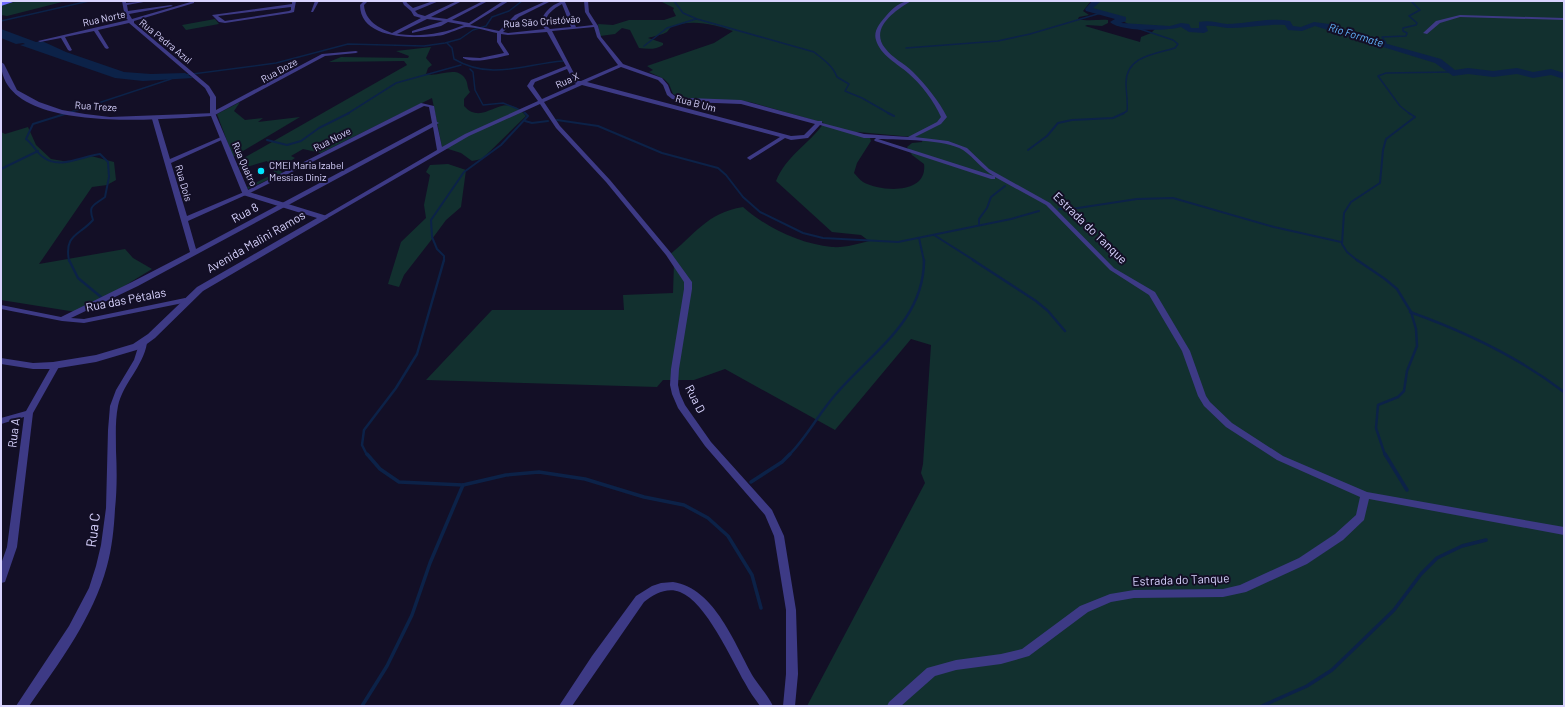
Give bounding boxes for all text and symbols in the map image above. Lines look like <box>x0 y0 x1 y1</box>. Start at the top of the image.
street label: Rua Norte <box>82 8 126 28</box>
street label: Rua São Cristóvão <box>503 12 581 30</box>
street label: Rua Pedra Azul <box>137 16 195 66</box>
water label: Rio Formate <box>1327 20 1385 49</box>
street label: Rua Doze <box>259 55 299 85</box>
street label: Rua X <box>553 69 581 90</box>
street label: Rua B Um <box>674 92 718 114</box>
street label: Rua Treze <box>74 99 118 113</box>
street label: Rua Nove <box>311 124 353 154</box>
street label: Rua Quatro <box>230 140 260 188</box>
place label: CMEI Maria Izabel Messias Diniz <box>269 159 344 183</box>
street label: Rua Dois <box>173 163 195 203</box>
marker: CMEI Maria Izabel Messias Diniz <box>256 166 266 176</box>
street label: Estrada do Tanque <box>1051 189 1131 266</box>
street label: Rua 8 <box>229 199 260 225</box>
street label: Avenida Malini Ramos <box>204 207 307 275</box>
street label: Rua das Pétalas <box>84 284 167 314</box>
street label: Rua D <box>683 382 709 415</box>
street label: Rua A <box>4 417 22 448</box>
street label: Rua C <box>82 512 103 548</box>
street label: Estrada do Tanque <box>1132 570 1230 588</box>

